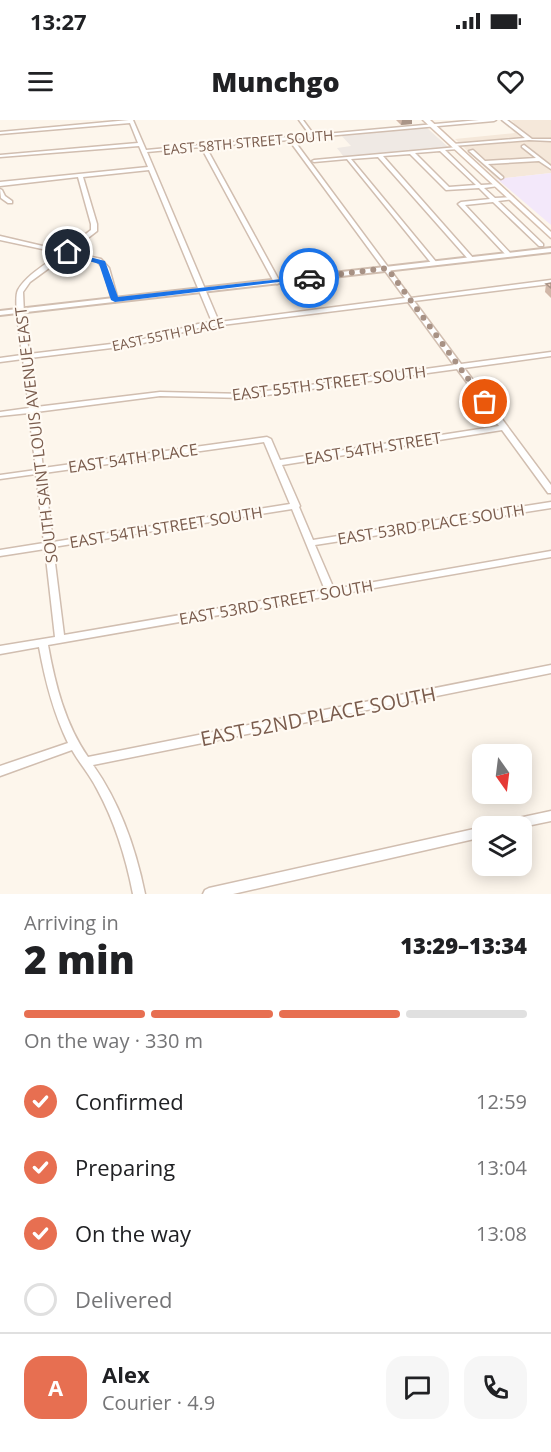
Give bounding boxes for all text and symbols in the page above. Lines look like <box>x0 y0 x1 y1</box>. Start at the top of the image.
text: 13:27 <box>30 6 87 36</box>
text: Munchgo <box>211 63 340 100</box>
icon: menu <box>24 65 57 98</box>
icon: heart <box>494 65 527 98</box>
street label: EAST 58TH STREET SOUTH <box>162 125 334 159</box>
pin <box>42 226 93 277</box>
icon: home <box>51 235 84 268</box>
courier <box>279 248 339 308</box>
icon: car <box>293 262 326 295</box>
street label: SOUTH SAINT LOUIS AVENUE EAST <box>9 306 63 564</box>
street label: EAST 55TH PLACE <box>110 313 226 355</box>
street label: EAST 55TH STREET SOUTH <box>231 360 427 406</box>
pin <box>459 376 510 427</box>
icon: bag <box>468 385 501 418</box>
street label: EAST 54TH STREET <box>303 426 443 470</box>
street label: EAST 54TH PLACE <box>67 438 199 478</box>
street label: EAST 53RD PLACE SOUTH <box>336 498 526 550</box>
street label: EAST 54TH STREET SOUTH <box>68 501 264 553</box>
street label: EAST 53RD STREET SOUTH <box>177 574 375 630</box>
street label: EAST 52ND PLACE SOUTH <box>198 680 438 752</box>
north arrow <box>472 744 532 804</box>
map controls <box>472 744 532 876</box>
button: layers <box>472 816 532 876</box>
text: Arriving in <box>24 909 119 936</box>
text: 13:29–13:34 <box>400 930 527 960</box>
text: 2 min <box>24 932 135 985</box>
text: On the way · 330 m <box>24 1027 203 1054</box>
icon: check <box>24 1085 57 1118</box>
text: Confirmed <box>75 1086 184 1116</box>
text: 12:59 <box>476 1088 527 1115</box>
icon: check <box>24 1151 57 1184</box>
text: Preparing <box>75 1152 175 1182</box>
text: 13:04 <box>476 1154 527 1181</box>
icon: check <box>24 1217 57 1250</box>
text: On the way <box>75 1218 191 1248</box>
text: 13:08 <box>476 1220 527 1247</box>
text: Delivered <box>75 1284 173 1314</box>
button: chat <box>386 1356 449 1419</box>
button: phone <box>464 1356 527 1419</box>
text: Alex <box>102 1359 150 1389</box>
text: A <box>48 1372 63 1402</box>
text: Courier · 4.9 <box>102 1389 215 1416</box>

